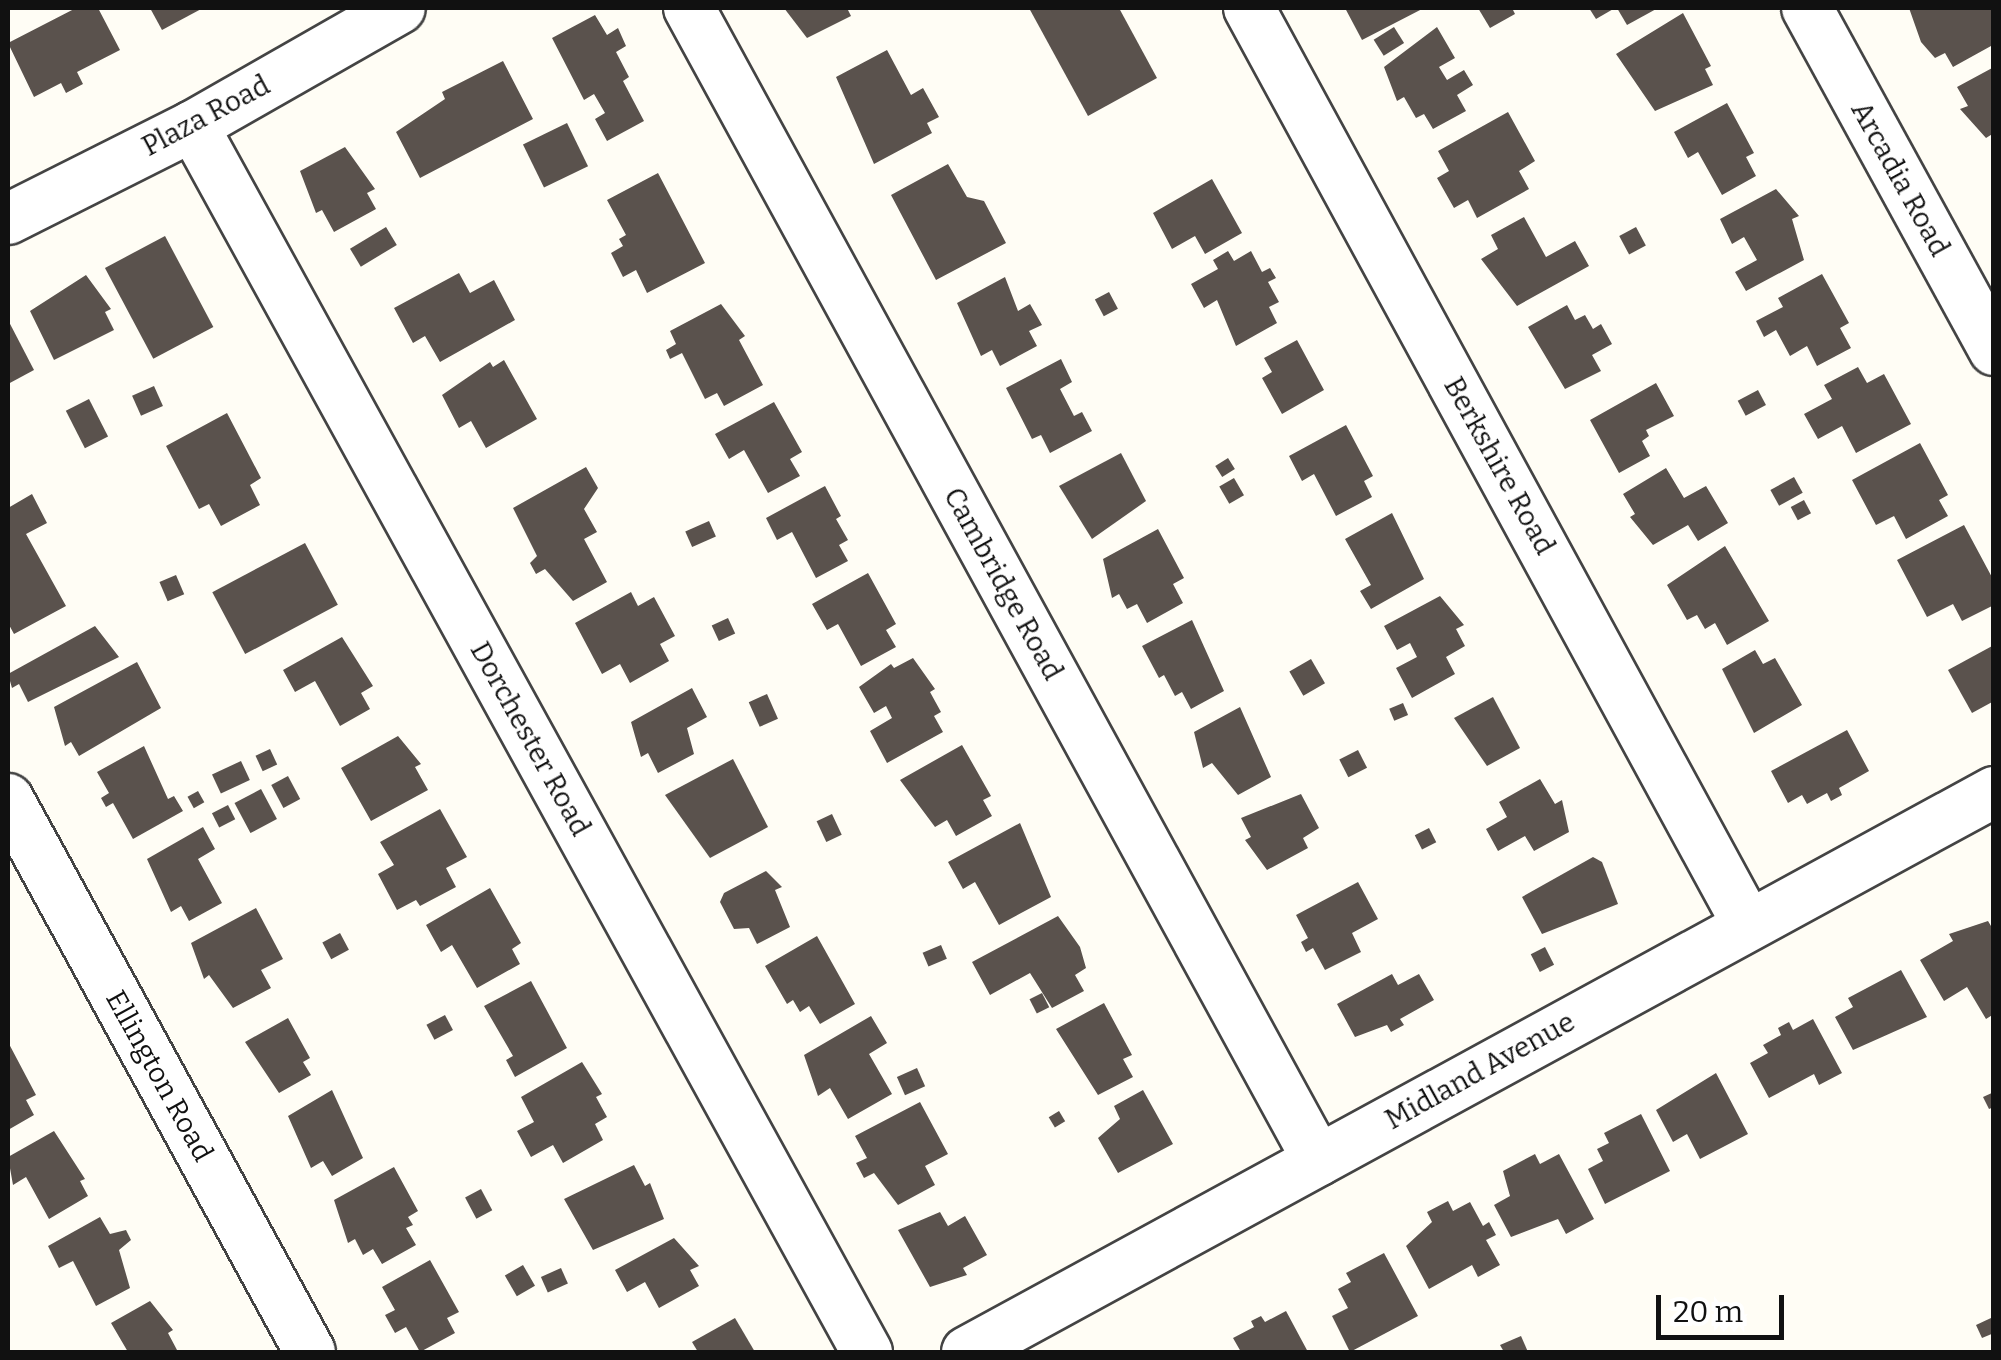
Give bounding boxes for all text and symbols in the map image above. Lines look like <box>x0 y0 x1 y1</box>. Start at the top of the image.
street label: Plaza Road <box>137 68 275 164</box>
street label: Arcadia Road <box>1844 96 1956 262</box>
street label: Berkshire Road <box>1436 371 1562 561</box>
street label: Cambridge Road <box>936 482 1070 686</box>
street label: Dorchester Road <box>463 636 597 842</box>
street label: Ellington Road <box>98 985 220 1167</box>
street label: Midland Avenue <box>1379 1005 1581 1137</box>
scale bar <box>1661 1275 1788 1337</box>
text: 20 m <box>1673 1294 1743 1330</box>

